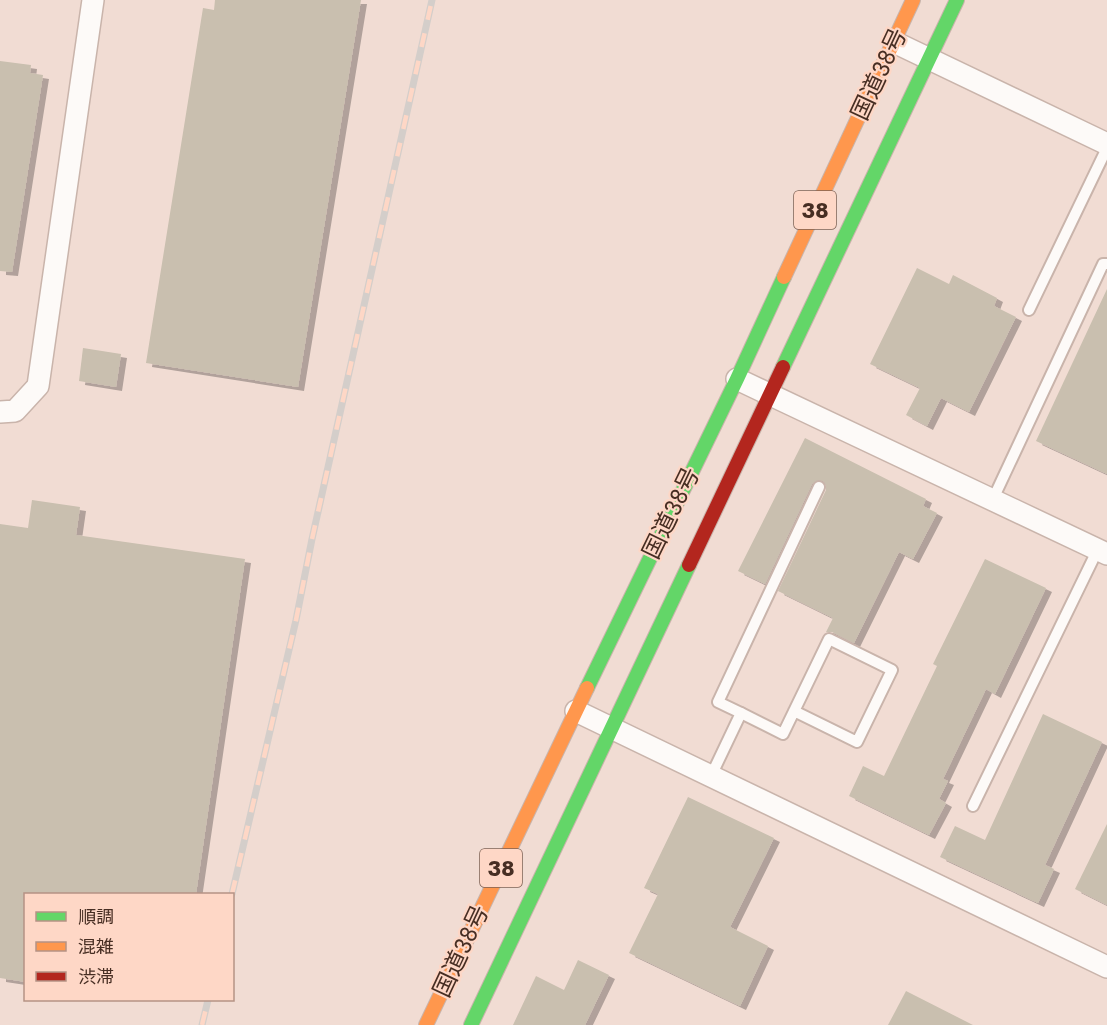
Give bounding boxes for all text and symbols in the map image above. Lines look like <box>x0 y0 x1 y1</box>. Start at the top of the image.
street label: 国道38号 <box>842 22 915 126</box>
road number: 38 <box>794 191 836 229</box>
street label: 国道38号 <box>633 461 708 565</box>
road number: 38 <box>480 849 522 887</box>
legend <box>24 893 234 1001</box>
street label: 国道38号 <box>424 899 497 1003</box>
text: 順調 <box>78 904 114 930</box>
text: 混雑 <box>78 934 114 960</box>
text: 渋滞 <box>78 964 114 990</box>

